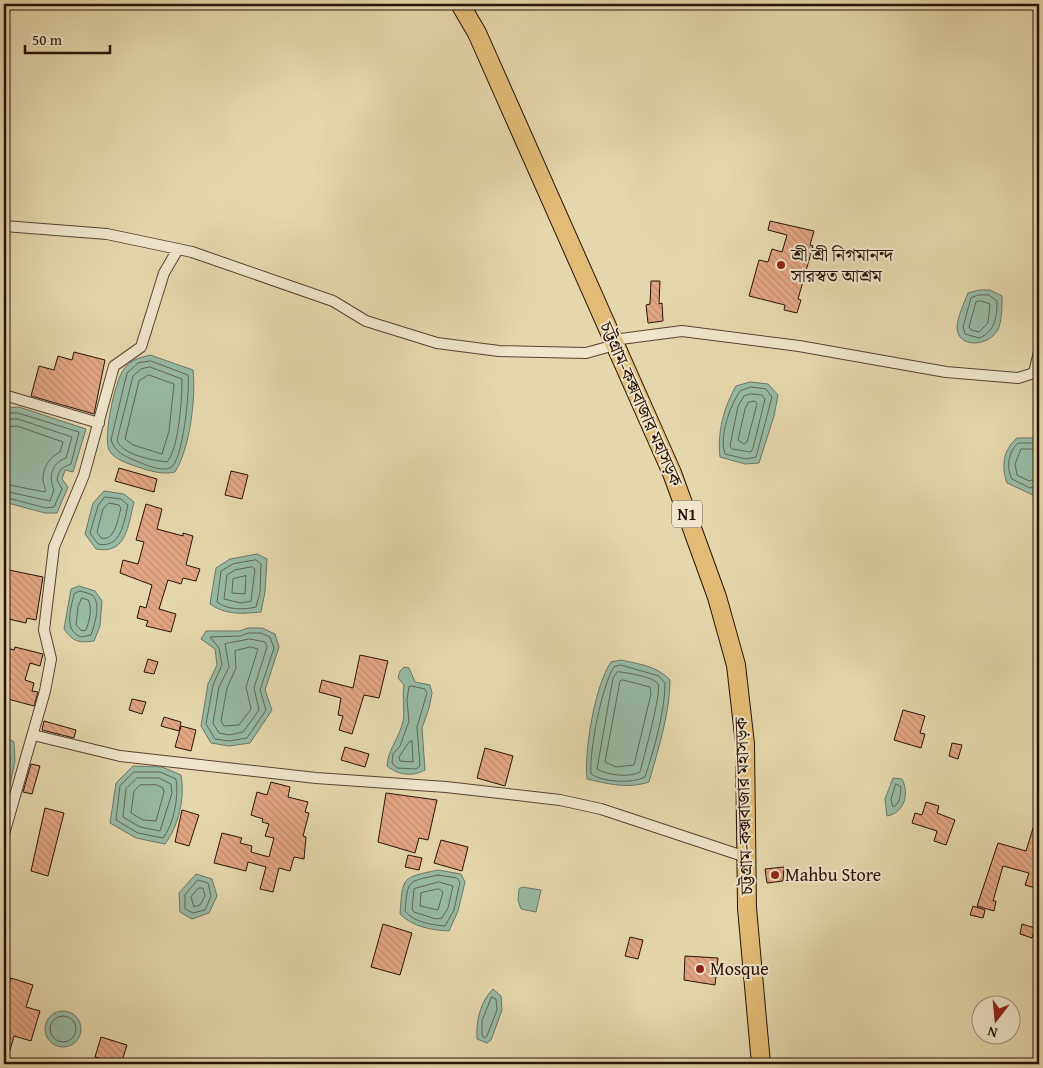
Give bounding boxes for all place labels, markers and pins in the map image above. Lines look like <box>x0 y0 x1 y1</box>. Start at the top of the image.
place label: শ্রী শ্রী নিগমানন্দ সারস্বত আশ্রম <box>790 241 894 289</box>
marker: শ্রী শ্রী নিগমানন্দ সারস্বত আশ্রম <box>775 259 787 271</box>
place label: Mahbu Store <box>785 861 881 888</box>
marker: Mahbu Store <box>769 869 781 881</box>
place label: Mosque <box>710 955 769 982</box>
marker: Mosque <box>694 963 706 975</box>

